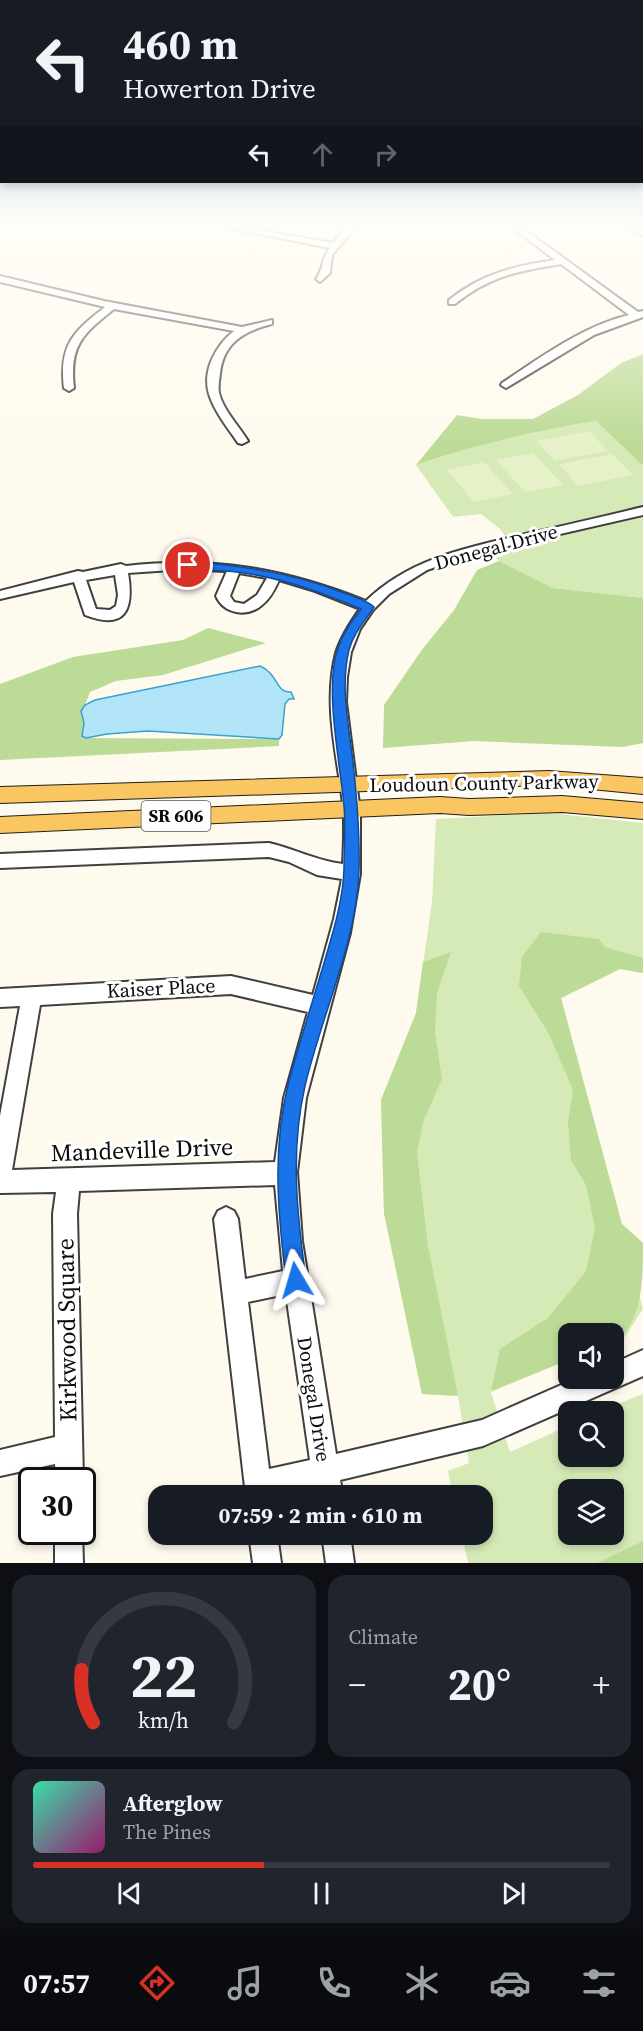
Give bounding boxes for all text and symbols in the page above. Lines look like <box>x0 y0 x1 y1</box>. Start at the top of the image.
text: 460 m <box>123 15 238 73</box>
icon: left <box>24 24 102 102</box>
text: Howerton Drive <box>123 70 316 107</box>
icon: left <box>243 138 276 171</box>
icon: ahead <box>306 138 339 171</box>
icon: right <box>369 138 402 171</box>
street label: Donegal Drive <box>431 517 561 577</box>
pin <box>162 539 213 590</box>
icon: arrive <box>171 548 204 581</box>
street label: Loudoun County Parkway <box>369 767 600 799</box>
road number: SR 606 <box>142 801 210 831</box>
street label: Kaiser Place <box>106 971 216 1005</box>
street label: Mandeville Drive <box>50 1130 234 1169</box>
street label: Kirkwood Square <box>48 1238 85 1422</box>
position arrow <box>264 1248 328 1312</box>
map controls <box>558 1323 624 1545</box>
button: sound <box>558 1323 624 1389</box>
street label: Donegal Drive <box>290 1334 338 1464</box>
button: search <box>558 1401 624 1467</box>
speed limit sign: 30 <box>18 1467 96 1545</box>
button: layers <box>558 1479 624 1545</box>
text: 07:59 · 2 min · 610 m <box>219 1500 422 1530</box>
text: Climate <box>349 1623 418 1651</box>
text: 22 <box>130 1632 198 1718</box>
text: 20° <box>447 1653 511 1715</box>
text: − <box>349 1662 366 1707</box>
text: + <box>592 1662 610 1707</box>
text: km/h <box>138 1706 189 1735</box>
text: Afterglow <box>123 1788 223 1818</box>
text: The Pines <box>123 1818 211 1846</box>
icon: previous <box>113 1877 146 1910</box>
icon: pause <box>305 1877 338 1910</box>
icon: next <box>497 1877 530 1910</box>
icon: directions <box>136 1962 178 2004</box>
icon: music <box>224 1962 266 2004</box>
icon: phone <box>313 1962 355 2004</box>
icon: climate <box>401 1962 443 2004</box>
icon: car <box>489 1962 531 2004</box>
icon: filters <box>578 1962 620 2004</box>
text: 07:57 <box>23 1965 90 2002</box>

